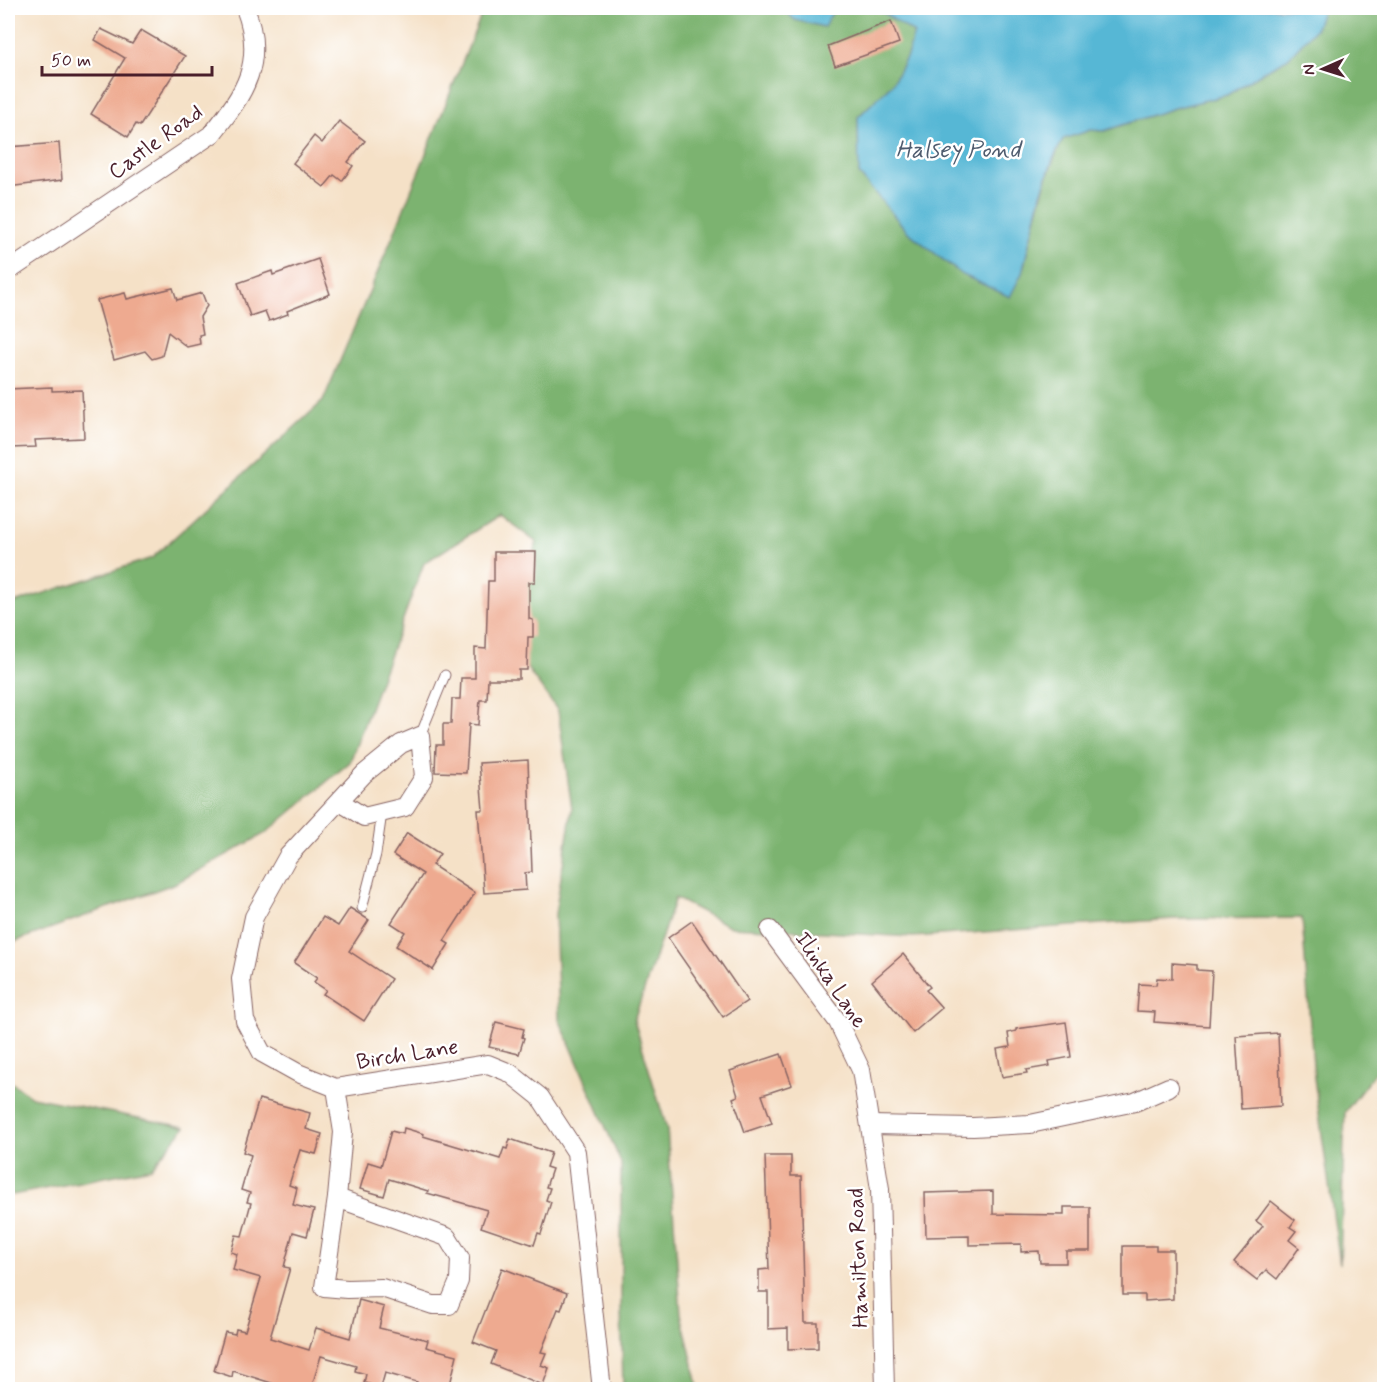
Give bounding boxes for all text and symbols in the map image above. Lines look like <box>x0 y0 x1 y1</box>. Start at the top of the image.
scale bar <box>42 39 212 77</box>
north arrow <box>1293 39 1353 99</box>
text: 50 m <box>51 49 91 73</box>
text: N <box>1299 64 1320 76</box>
street label: Castle Road <box>103 99 209 186</box>
water label: Halsey Pond <box>896 135 1023 166</box>
street label: Ilinka Lane <box>788 927 873 1034</box>
street label: Birch Lane <box>354 1033 460 1077</box>
street label: Hamilton Road <box>843 1187 875 1328</box>

